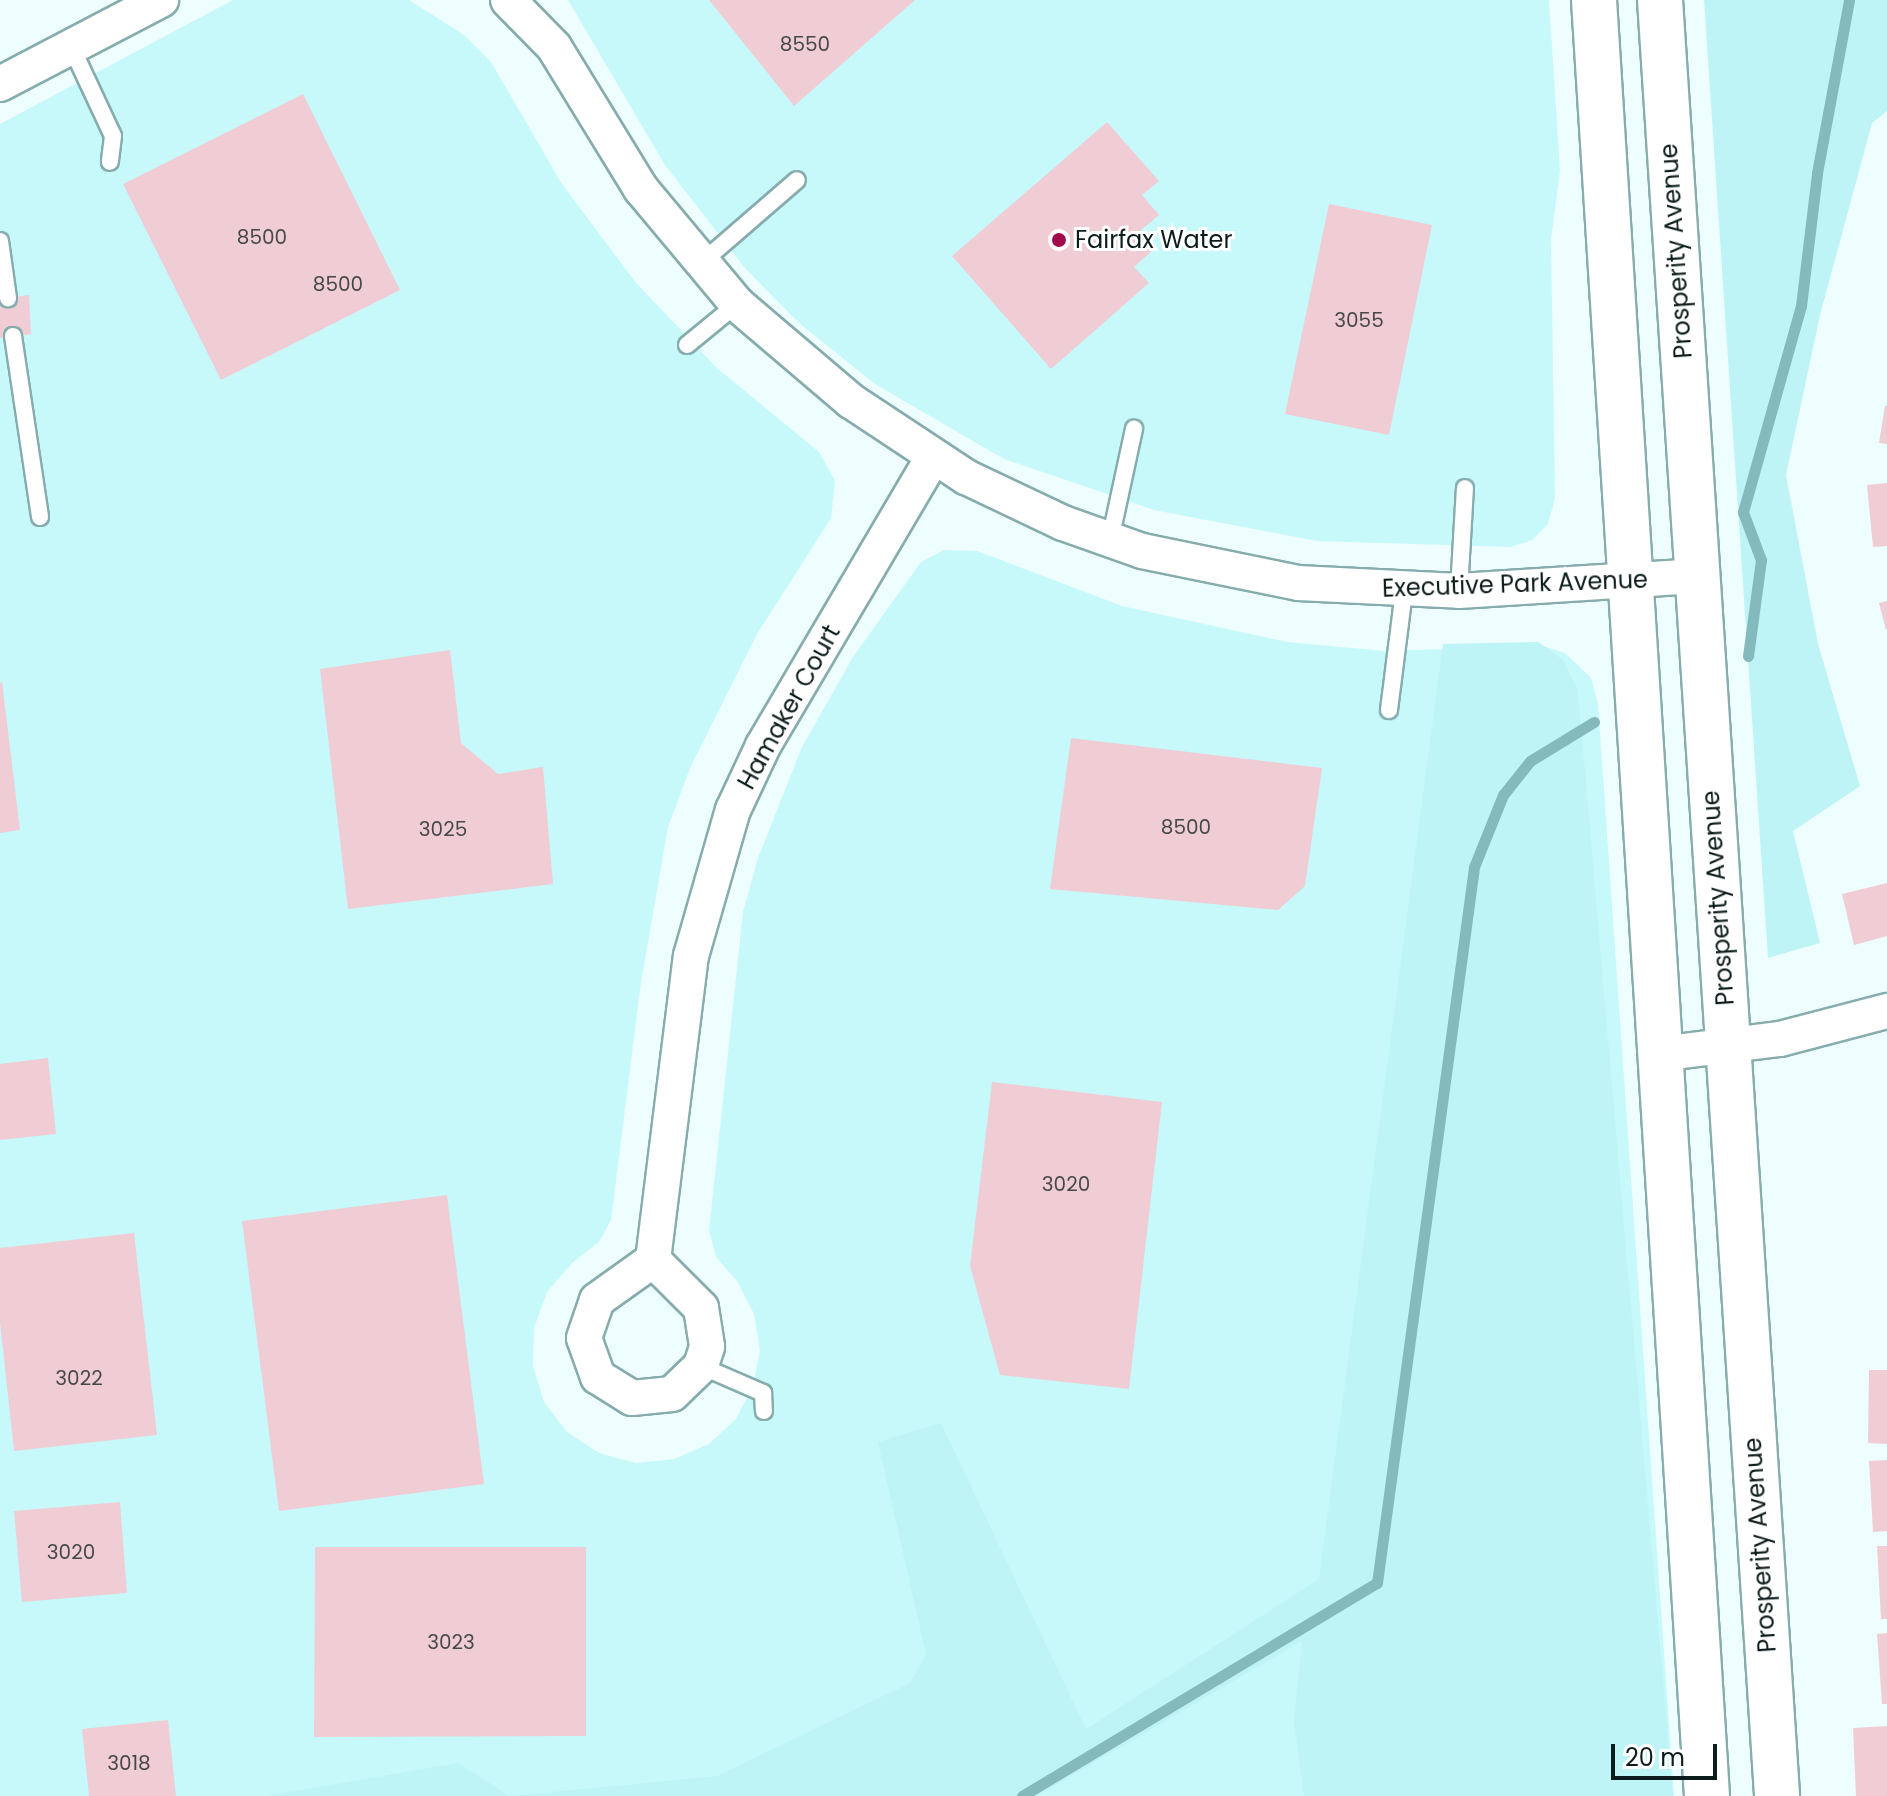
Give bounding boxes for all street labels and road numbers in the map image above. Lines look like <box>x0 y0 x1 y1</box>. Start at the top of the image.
street label: Prosperity Avenue <box>1654 143 1698 359</box>
street label: Executive Park Avenue <box>1382 565 1648 603</box>
street label: Hamaker Court <box>732 620 846 794</box>
street label: Prosperity Avenue <box>1696 790 1740 1006</box>
street label: Prosperity Avenue <box>1738 1437 1782 1653</box>

